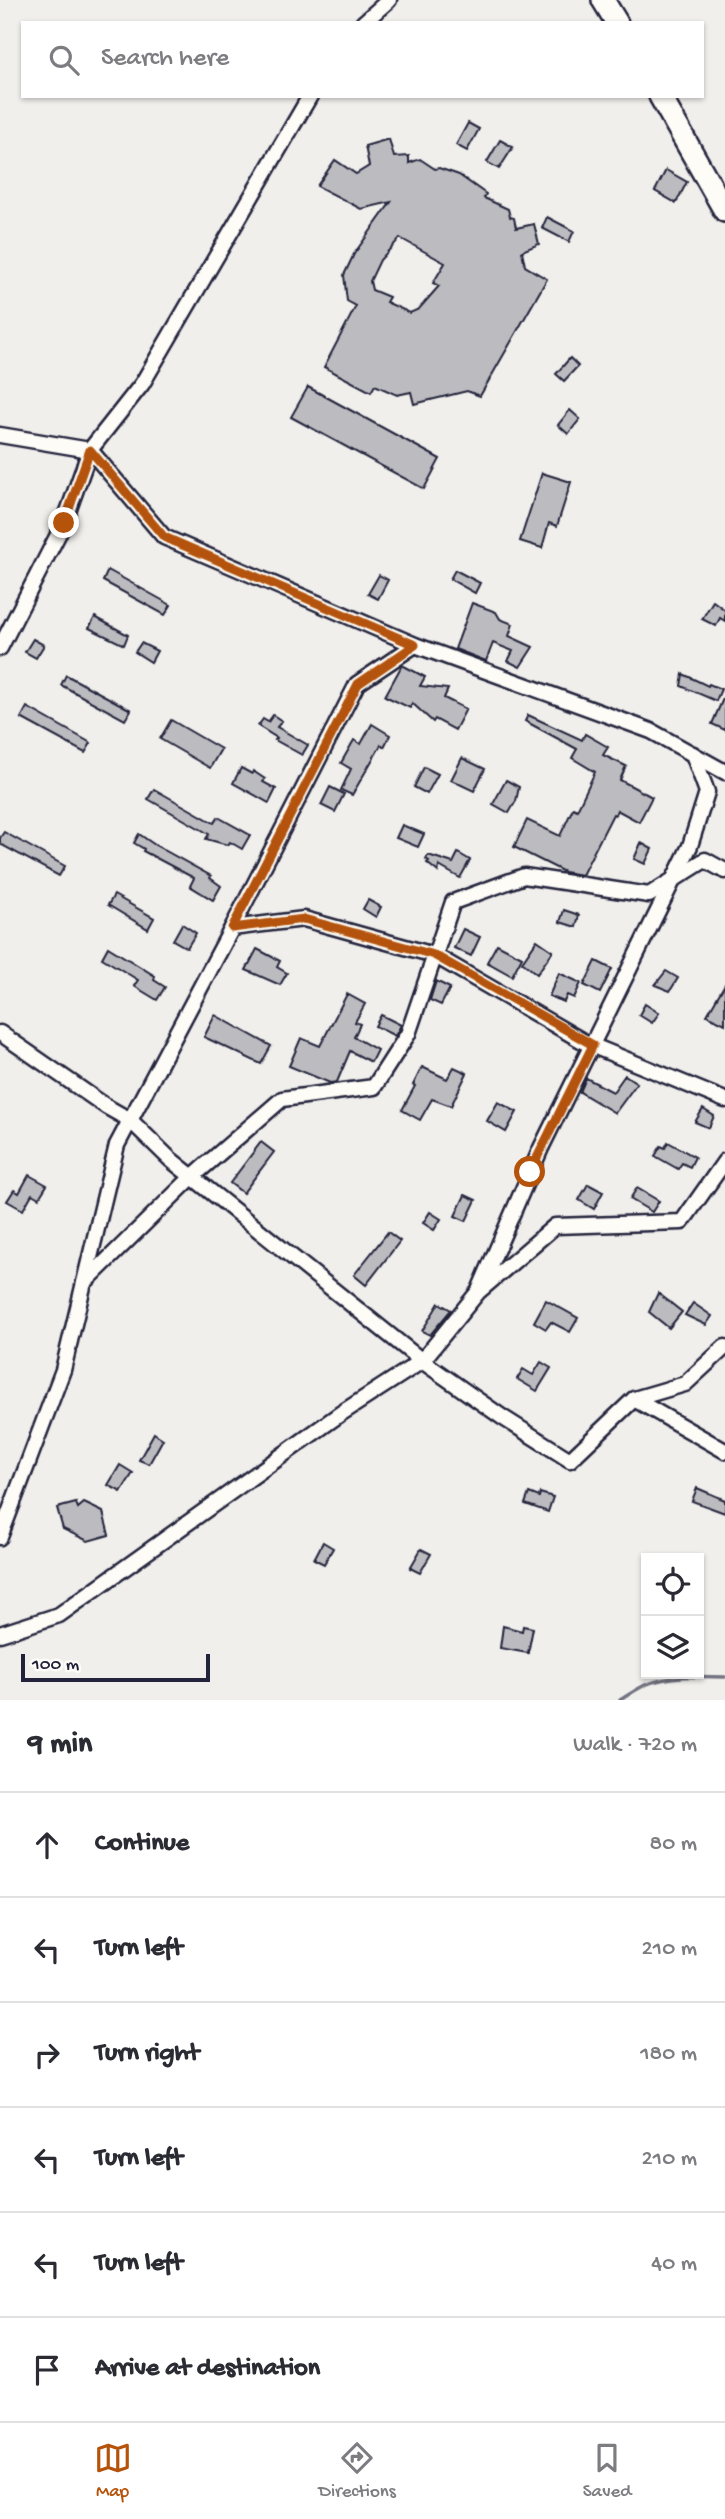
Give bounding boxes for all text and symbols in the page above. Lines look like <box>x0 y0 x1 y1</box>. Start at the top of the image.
search box <box>21 21 704 98</box>
icon: search <box>45 41 83 79</box>
text: Search here <box>101 44 229 75</box>
route end <box>48 507 79 538</box>
route start <box>514 1156 545 1187</box>
map controls <box>641 1553 704 1679</box>
button: locate <box>641 1553 704 1616</box>
button: layers <box>641 1616 704 1679</box>
scale bar <box>21 1651 210 1683</box>
text: 100 m <box>32 1654 79 1677</box>
text: 9 min <box>28 1728 92 1763</box>
text: Walk · 720 m <box>573 1732 697 1759</box>
icon: ahead <box>28 1826 66 1864</box>
text: Continue <box>95 1829 189 1860</box>
text: 80 m <box>650 1831 697 1858</box>
icon: left <box>28 1931 66 1969</box>
text: Turn left <box>95 1934 183 1965</box>
text: 210 m <box>642 1936 697 1963</box>
icon: right <box>28 2036 66 2074</box>
text: Turn right <box>95 2039 199 2070</box>
text: 180 m <box>640 2041 697 2068</box>
icon: left <box>28 2141 66 2179</box>
text: Turn left <box>95 2144 183 2175</box>
text: 210 m <box>642 2146 697 2173</box>
icon: left <box>28 2246 66 2284</box>
text: Turn left <box>95 2249 183 2280</box>
text: 40 m <box>651 2251 697 2278</box>
icon: arrive <box>28 2351 66 2389</box>
text: Arrive at destination <box>95 2354 320 2385</box>
tab: Map <box>94 2439 132 2504</box>
tab: Directions <box>319 2439 396 2504</box>
tab: Saved <box>583 2439 631 2504</box>

